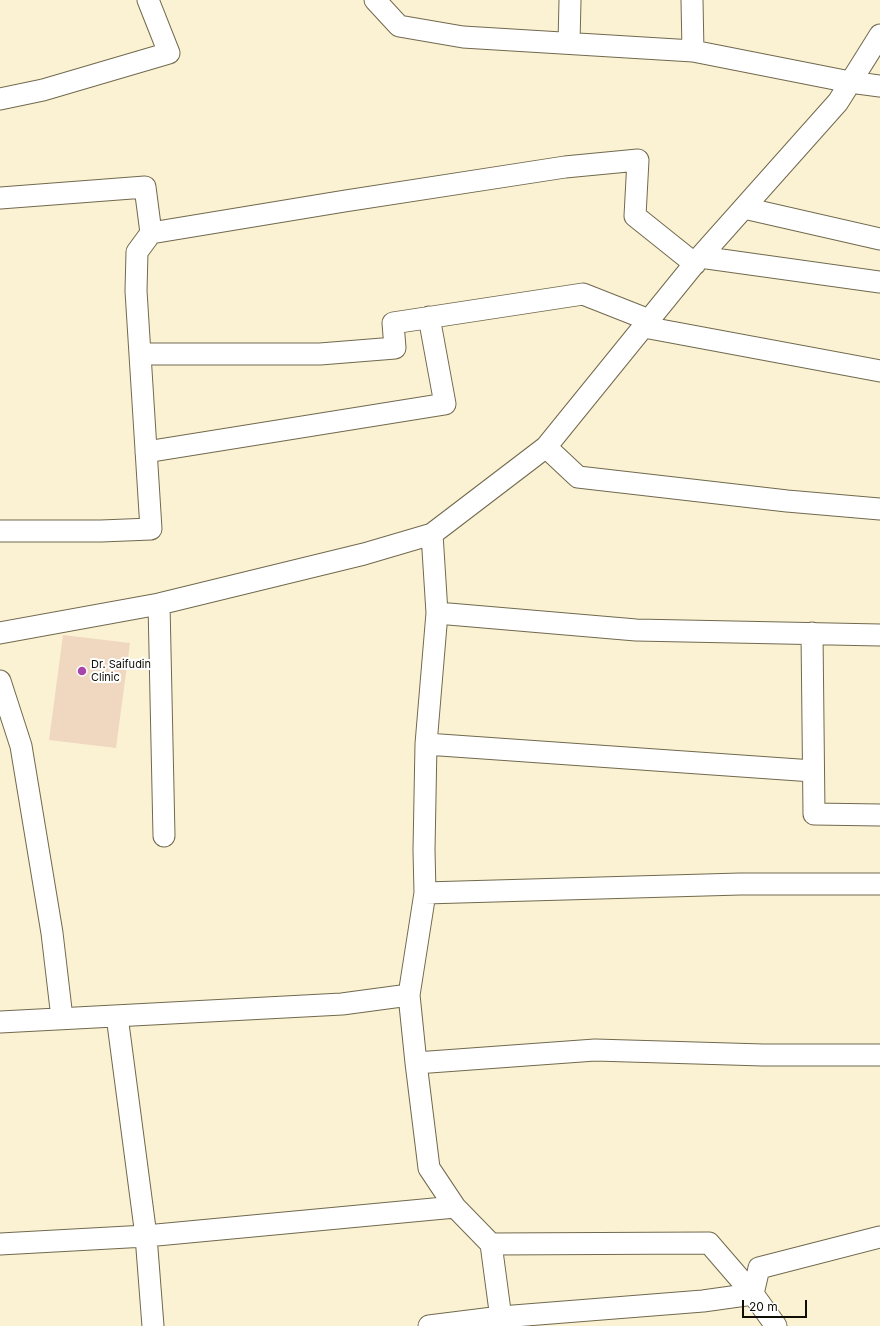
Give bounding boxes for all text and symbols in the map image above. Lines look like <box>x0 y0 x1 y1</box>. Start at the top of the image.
place label: Dr. Saifudin Clinic <box>91 658 151 684</box>
marker: Dr. Saifudin Clinic <box>76 665 88 677</box>
scale bar <box>744 1292 809 1318</box>
text: 20 m <box>749 1299 778 1314</box>

